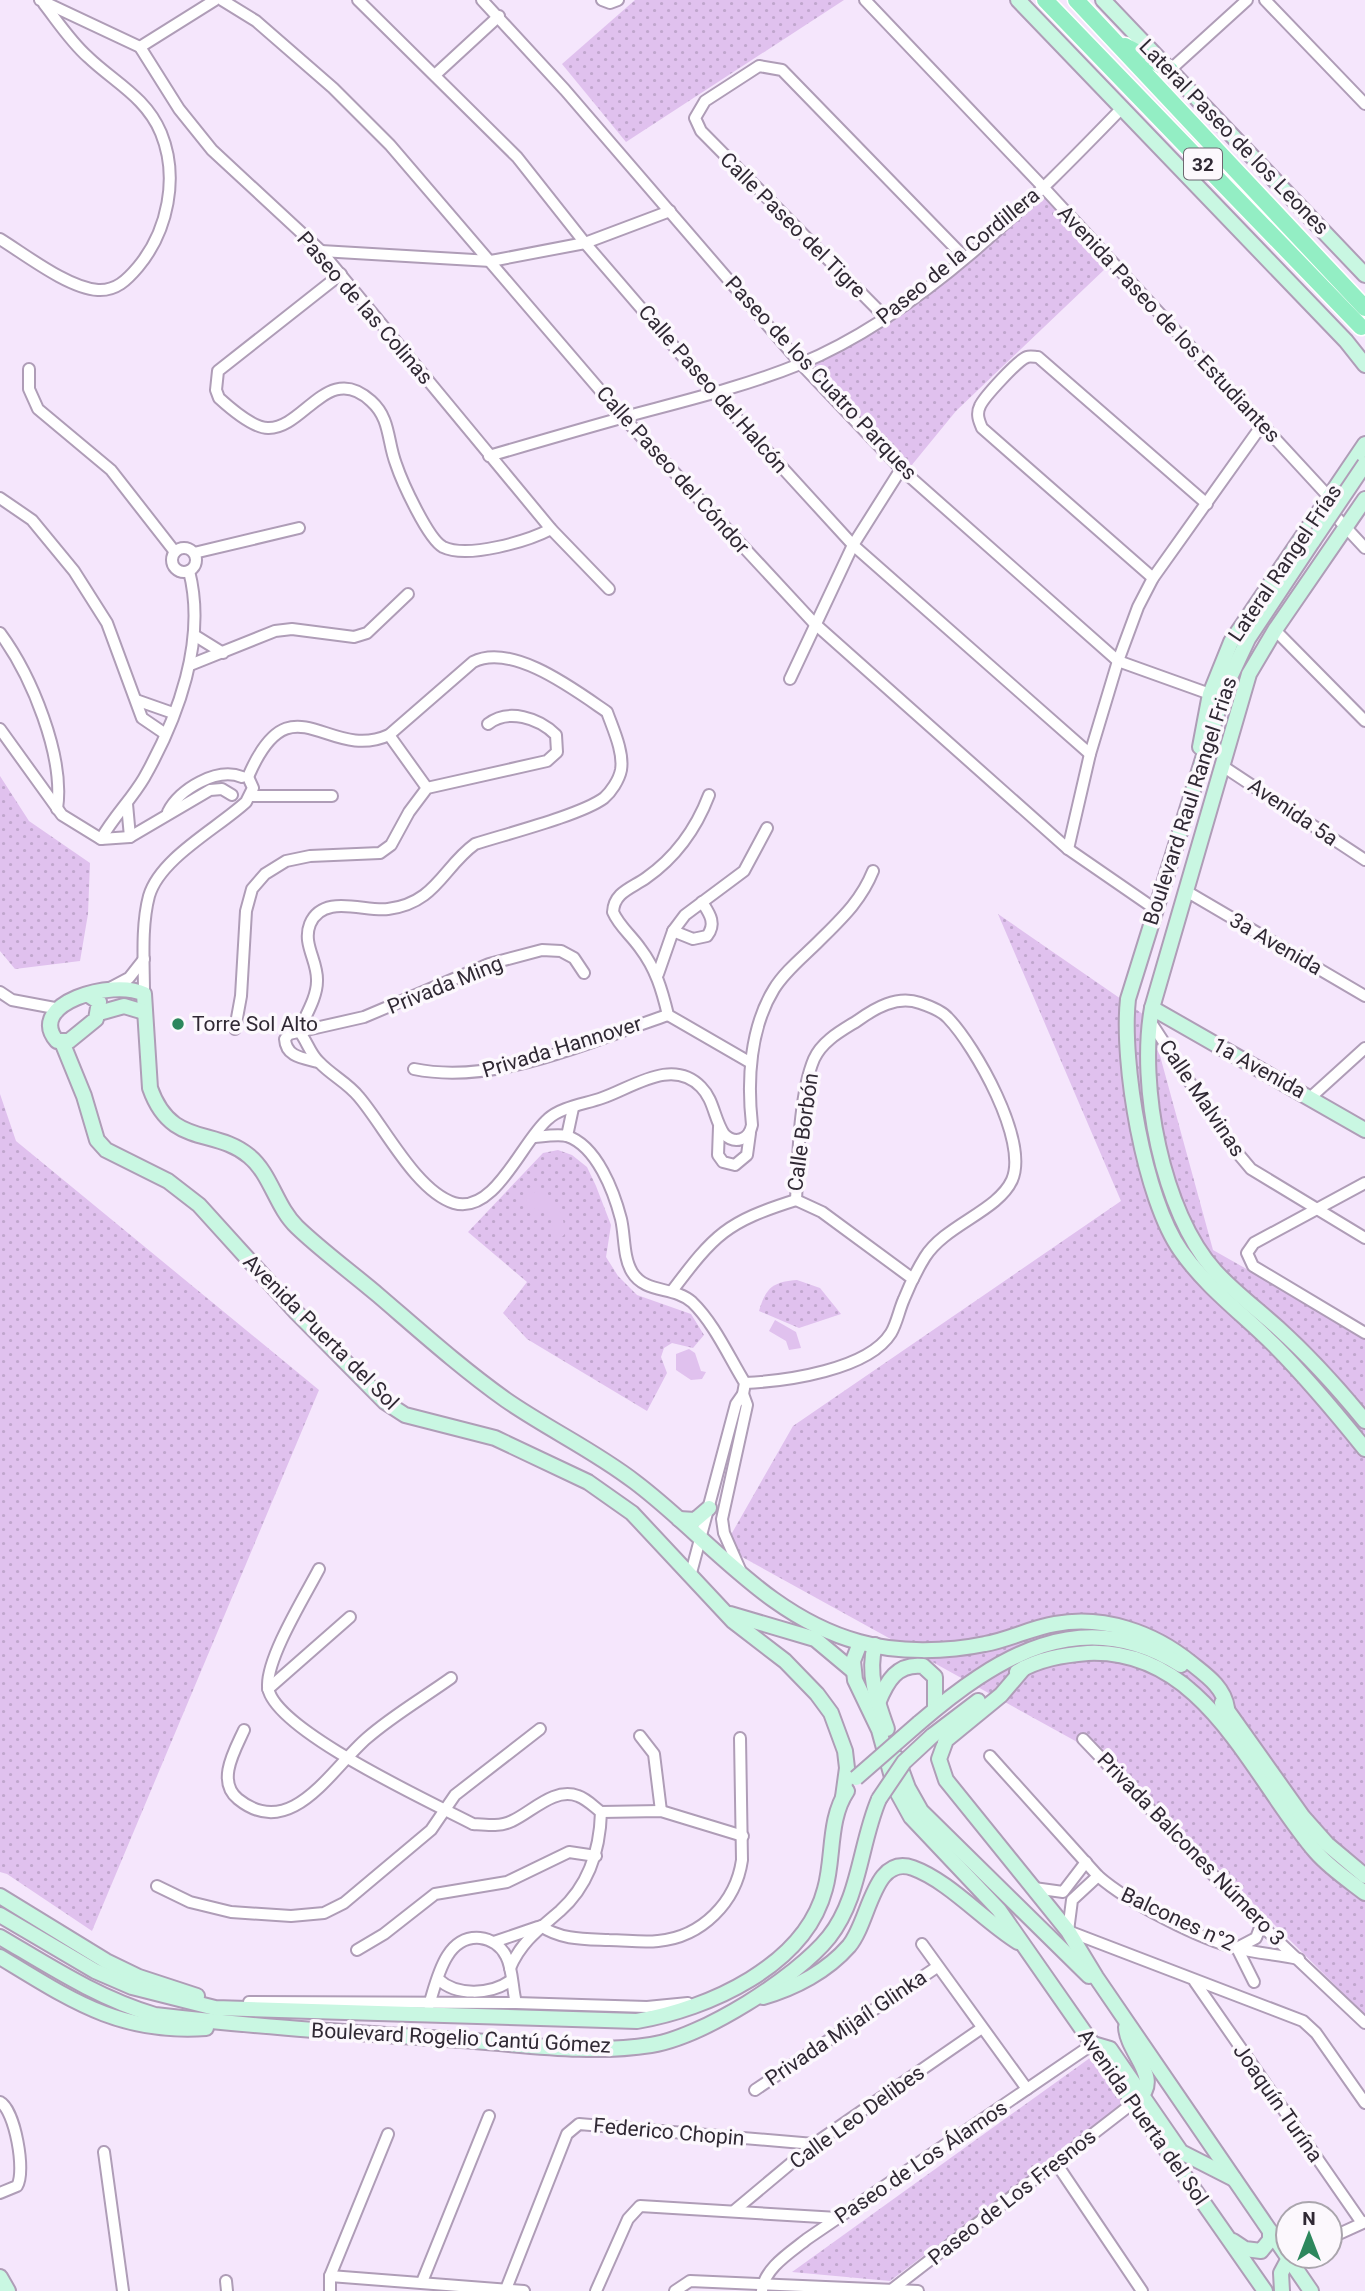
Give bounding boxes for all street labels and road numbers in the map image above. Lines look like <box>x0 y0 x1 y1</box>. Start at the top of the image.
street label: Lateral Paseo de los Leones <box>1134 34 1334 240</box>
street label: Calle Paseo del Tigre <box>715 147 871 303</box>
road number: 32 <box>1184 148 1222 180</box>
street label: Paseo de la Cordillera <box>872 183 1044 329</box>
street label: Avenida Paseo de los Estudiantes <box>1053 201 1285 447</box>
street label: Paseo de las Colinas <box>292 227 438 389</box>
street label: Paseo de los Cuatro Parques <box>720 271 922 485</box>
street label: Calle Paseo del Halcón <box>633 300 793 478</box>
street label: Calle Paseo del Cóndor <box>592 381 754 559</box>
street label: Lateral Rangel Frías <box>1224 480 1346 646</box>
street label: Boulevard Raul Rangel Frias <box>1138 674 1242 928</box>
street label: Avenida 5a <box>1244 773 1342 851</box>
street label: 3a Avenida <box>1226 908 1326 980</box>
street label: Privada Ming <box>384 951 506 1019</box>
street label: Privada Hannover <box>480 1011 644 1083</box>
street label: 1a Avenida <box>1208 1033 1310 1103</box>
street label: Calle Malvinas <box>1154 1035 1250 1161</box>
street label: Calle Borbón <box>783 1071 823 1193</box>
street label: Avenida Puerta del Sol <box>238 1249 404 1415</box>
street label: Privada Balcones Número 3 <box>1092 1748 1290 1950</box>
street label: Balcones n°2 <box>1117 1882 1239 1956</box>
street label: Privada Mijaíl Glinka <box>761 1965 931 2091</box>
street label: Boulevard Rogelio Cantú Gómez <box>311 2018 611 2058</box>
street label: Avenida Puerta del Sol <box>1073 2024 1213 2210</box>
street label: Joaquín Turína <box>1228 2039 1328 2167</box>
street label: Calle Leo Delibes <box>785 2060 929 2174</box>
street label: Paseo de Los Álamos <box>830 2095 1012 2229</box>
street label: Federico Chopin <box>592 2113 746 2151</box>
street label: Paseo de Los Fresnos <box>923 2124 1101 2270</box>

